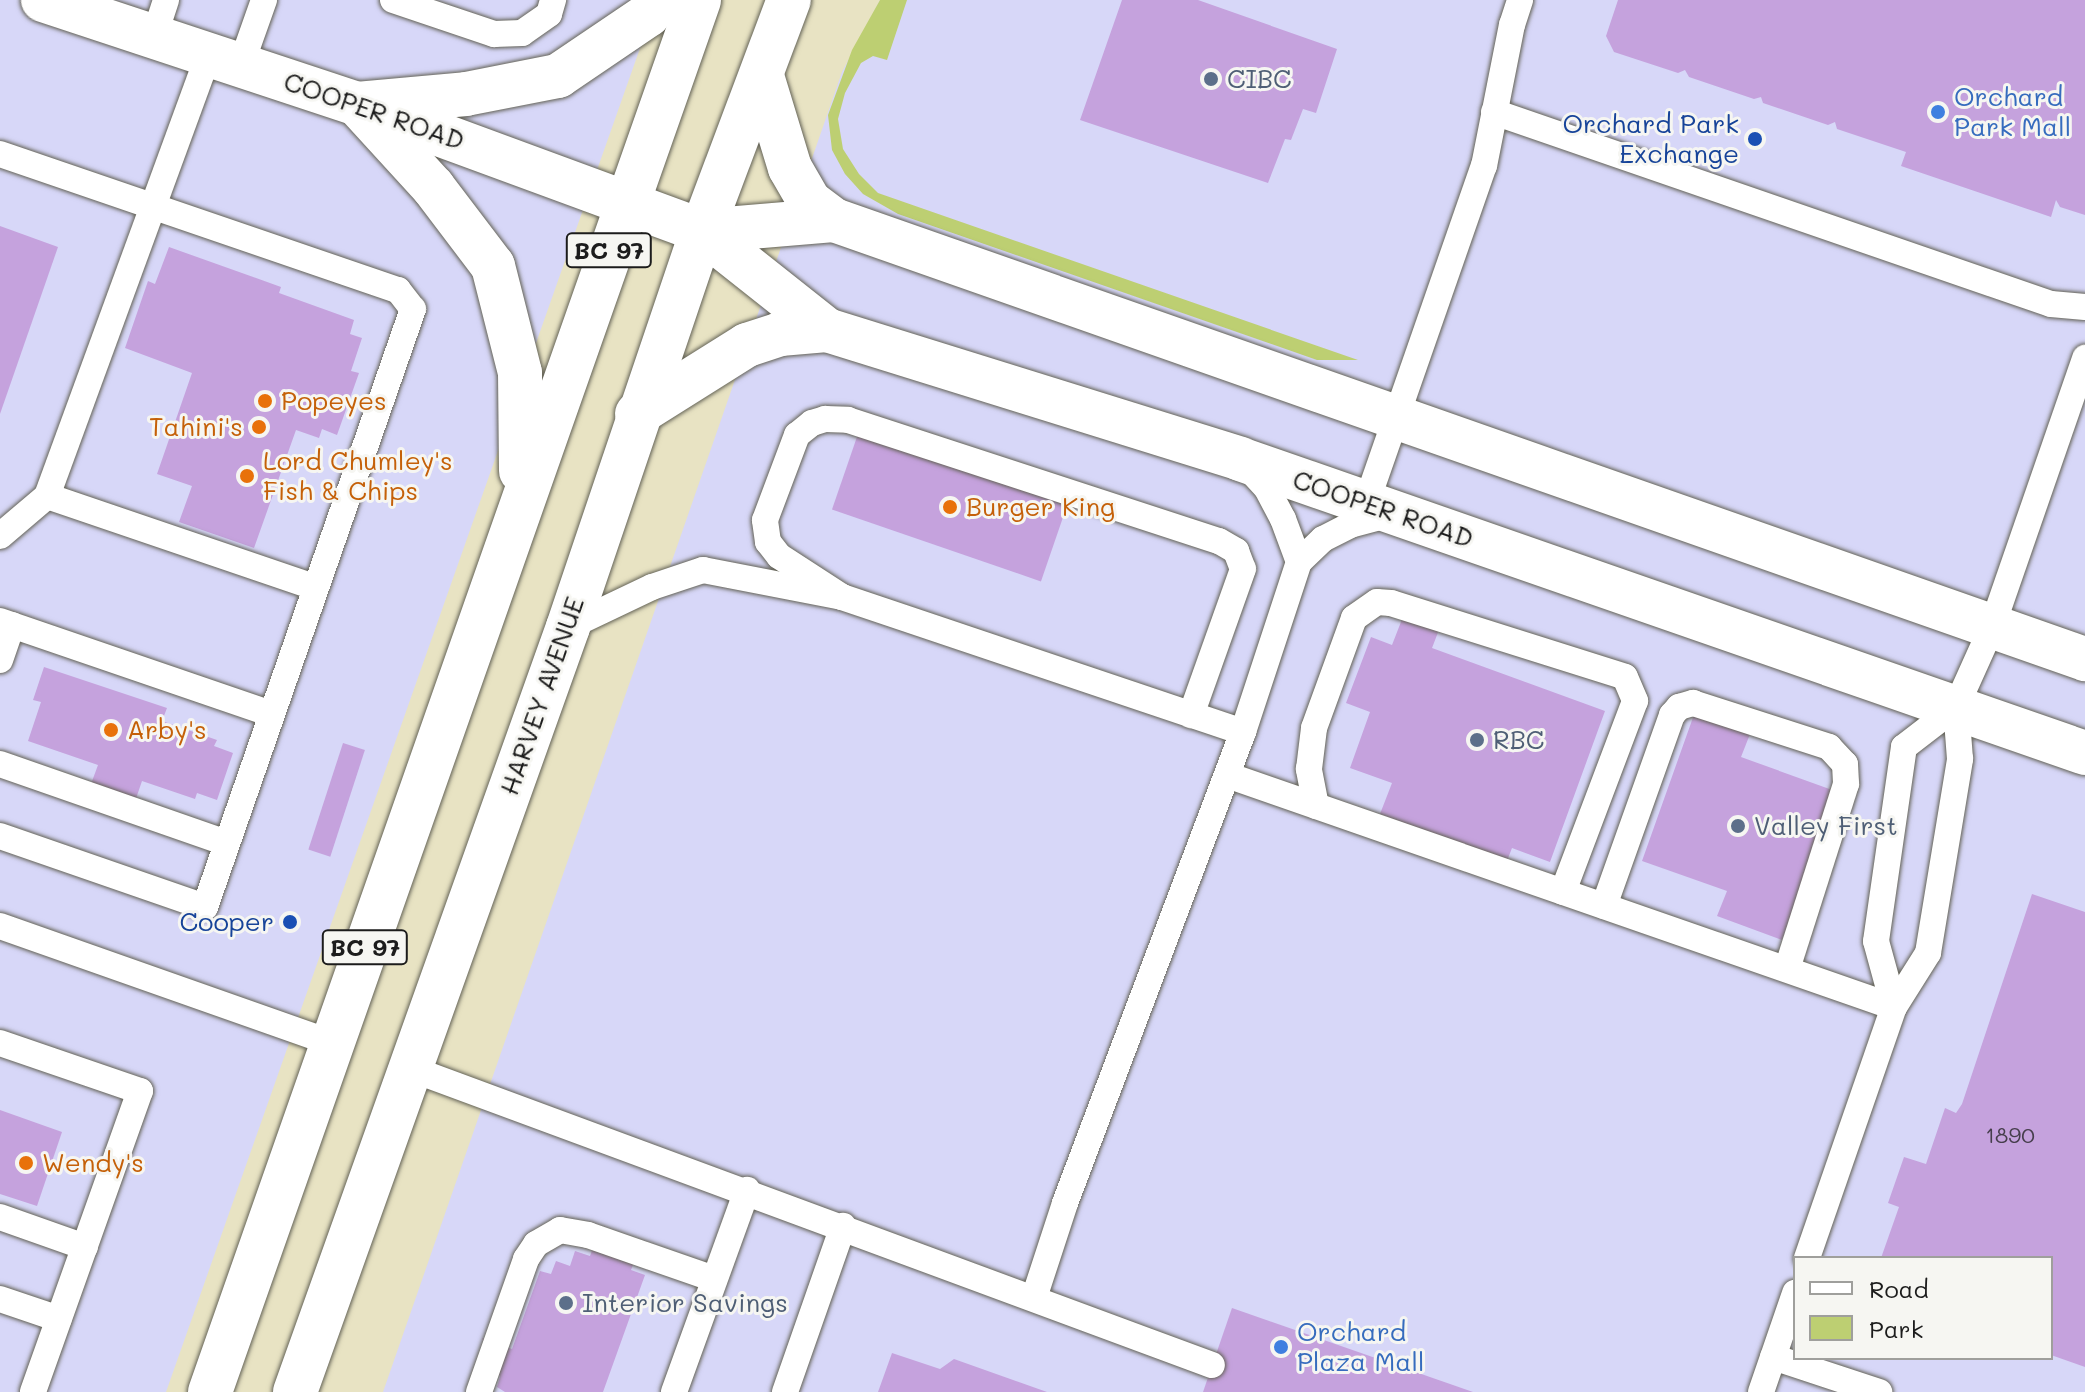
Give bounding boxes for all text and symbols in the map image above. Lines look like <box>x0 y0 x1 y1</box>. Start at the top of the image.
place label: CIBC <box>1227 63 1292 95</box>
street label: COOPER ROAD <box>280 66 468 156</box>
marker: CIBC <box>1202 70 1220 88</box>
place label: Orchard Park Mall <box>1954 81 2071 142</box>
marker: Orchard Park Mall <box>1929 103 1947 121</box>
place label: Orchard Park Exchange <box>1562 108 1739 170</box>
marker: Orchard Park Exchange <box>1746 130 1764 148</box>
road number: BC 97 <box>565 230 653 270</box>
place label: Popeyes <box>281 385 387 417</box>
marker: Popeyes <box>256 392 274 410</box>
place label: Tahini's <box>149 411 243 443</box>
marker: Tahini's <box>250 418 268 436</box>
place label: Lord Chumley's Fish & Chips <box>263 445 453 506</box>
street label: COOPER ROAD <box>1289 464 1477 554</box>
marker: Lord Chumley's Fish & Chips <box>238 467 256 485</box>
place label: Burger King <box>966 491 1115 523</box>
marker: Burger King <box>941 498 959 516</box>
street label: HARVEY AVENUE <box>494 593 590 799</box>
place label: Arby's <box>127 714 207 746</box>
marker: Arby's <box>102 721 120 739</box>
place label: RBC <box>1493 724 1544 756</box>
marker: RBC <box>1468 731 1486 749</box>
place label: Valley First <box>1754 810 1898 842</box>
marker: Valley First <box>1729 817 1747 835</box>
place label: Cooper <box>179 906 274 938</box>
marker: Cooper <box>281 913 299 931</box>
road number: BC 97 <box>321 927 409 967</box>
house number: 1890 <box>1985 1122 2035 1148</box>
place label: Wendy's <box>42 1147 144 1179</box>
marker: Wendy's <box>17 1154 35 1172</box>
legend <box>1793 1256 2053 1360</box>
text: Road <box>1869 1273 1929 1304</box>
place label: Interior Savings <box>582 1287 788 1319</box>
marker: Interior Savings <box>557 1294 575 1312</box>
text: Park <box>1869 1313 1923 1344</box>
place label: Orchard Plaza Mall <box>1297 1316 1425 1378</box>
marker: Orchard Plaza Mall <box>1272 1338 1290 1356</box>

